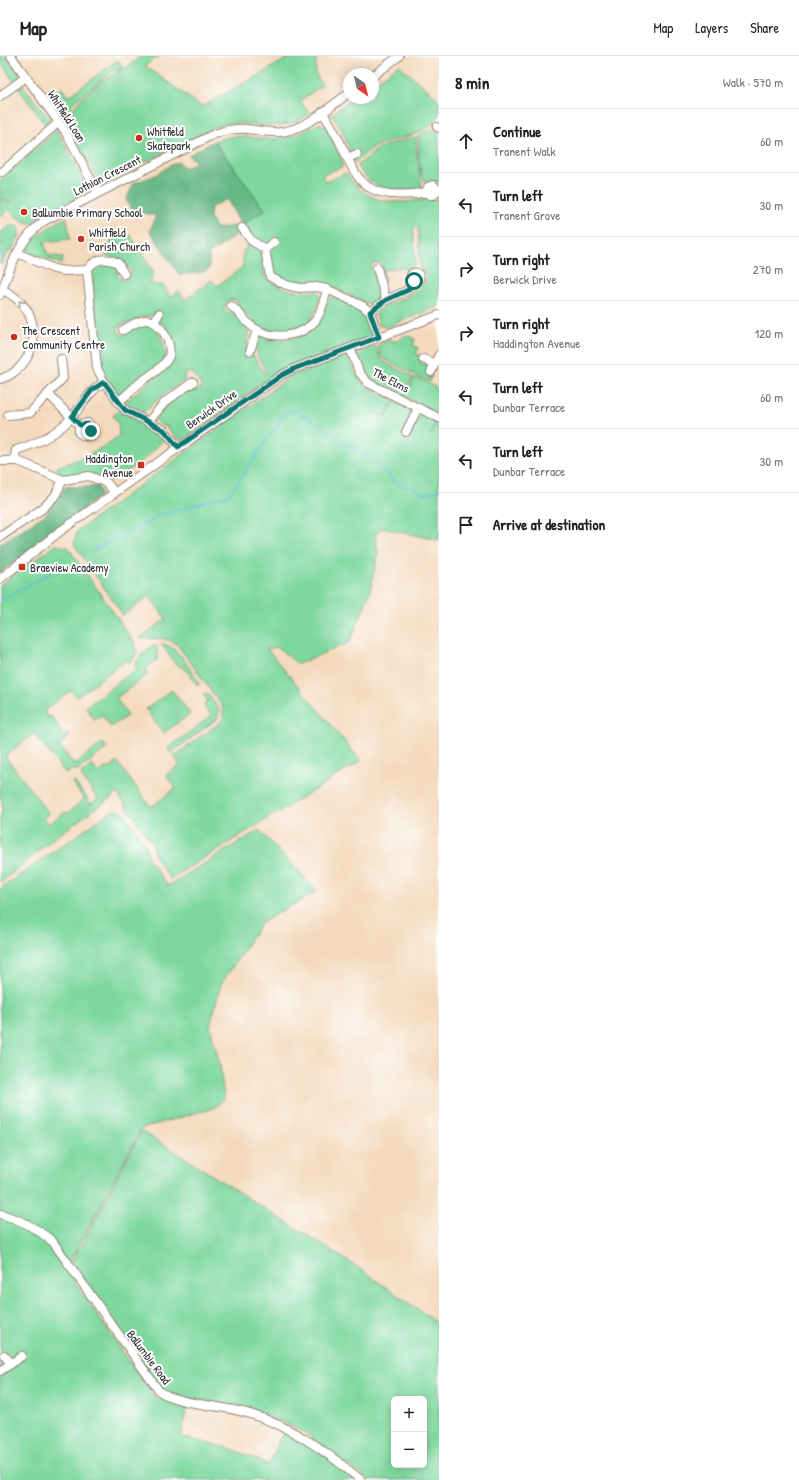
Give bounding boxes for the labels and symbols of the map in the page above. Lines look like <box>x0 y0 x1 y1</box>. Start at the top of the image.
north arrow <box>343 68 379 104</box>
street label: Whitfield Loan <box>44 87 90 145</box>
place label: Whitfield Skatepark <box>147 123 191 154</box>
marker: Whitfield Skatepark <box>134 133 144 143</box>
street label: Lothian Crescent <box>70 150 144 199</box>
place label: Ballumbie Primary School <box>32 204 143 221</box>
marker: Ballumbie Primary School <box>19 207 29 217</box>
place label: Whitfield Parish Church <box>89 224 150 255</box>
marker: Whitfield Parish Church <box>76 234 86 244</box>
route start <box>405 272 423 290</box>
one-way arrow <box>18 300 25 308</box>
place label: The Crescent Community Centre <box>22 322 105 353</box>
marker: The Crescent Community Centre <box>9 332 19 342</box>
street label: The Elms <box>370 363 413 397</box>
street label: Berwick Drive <box>182 385 240 433</box>
route end <box>82 422 100 440</box>
place label: Haddington Avenue <box>85 450 133 481</box>
marker: Haddington Avenue <box>136 460 146 470</box>
place label: Braeview Academy <box>30 559 109 576</box>
marker: Braeview Academy <box>17 562 27 572</box>
street label: Ballumbie Road <box>123 1326 175 1388</box>

